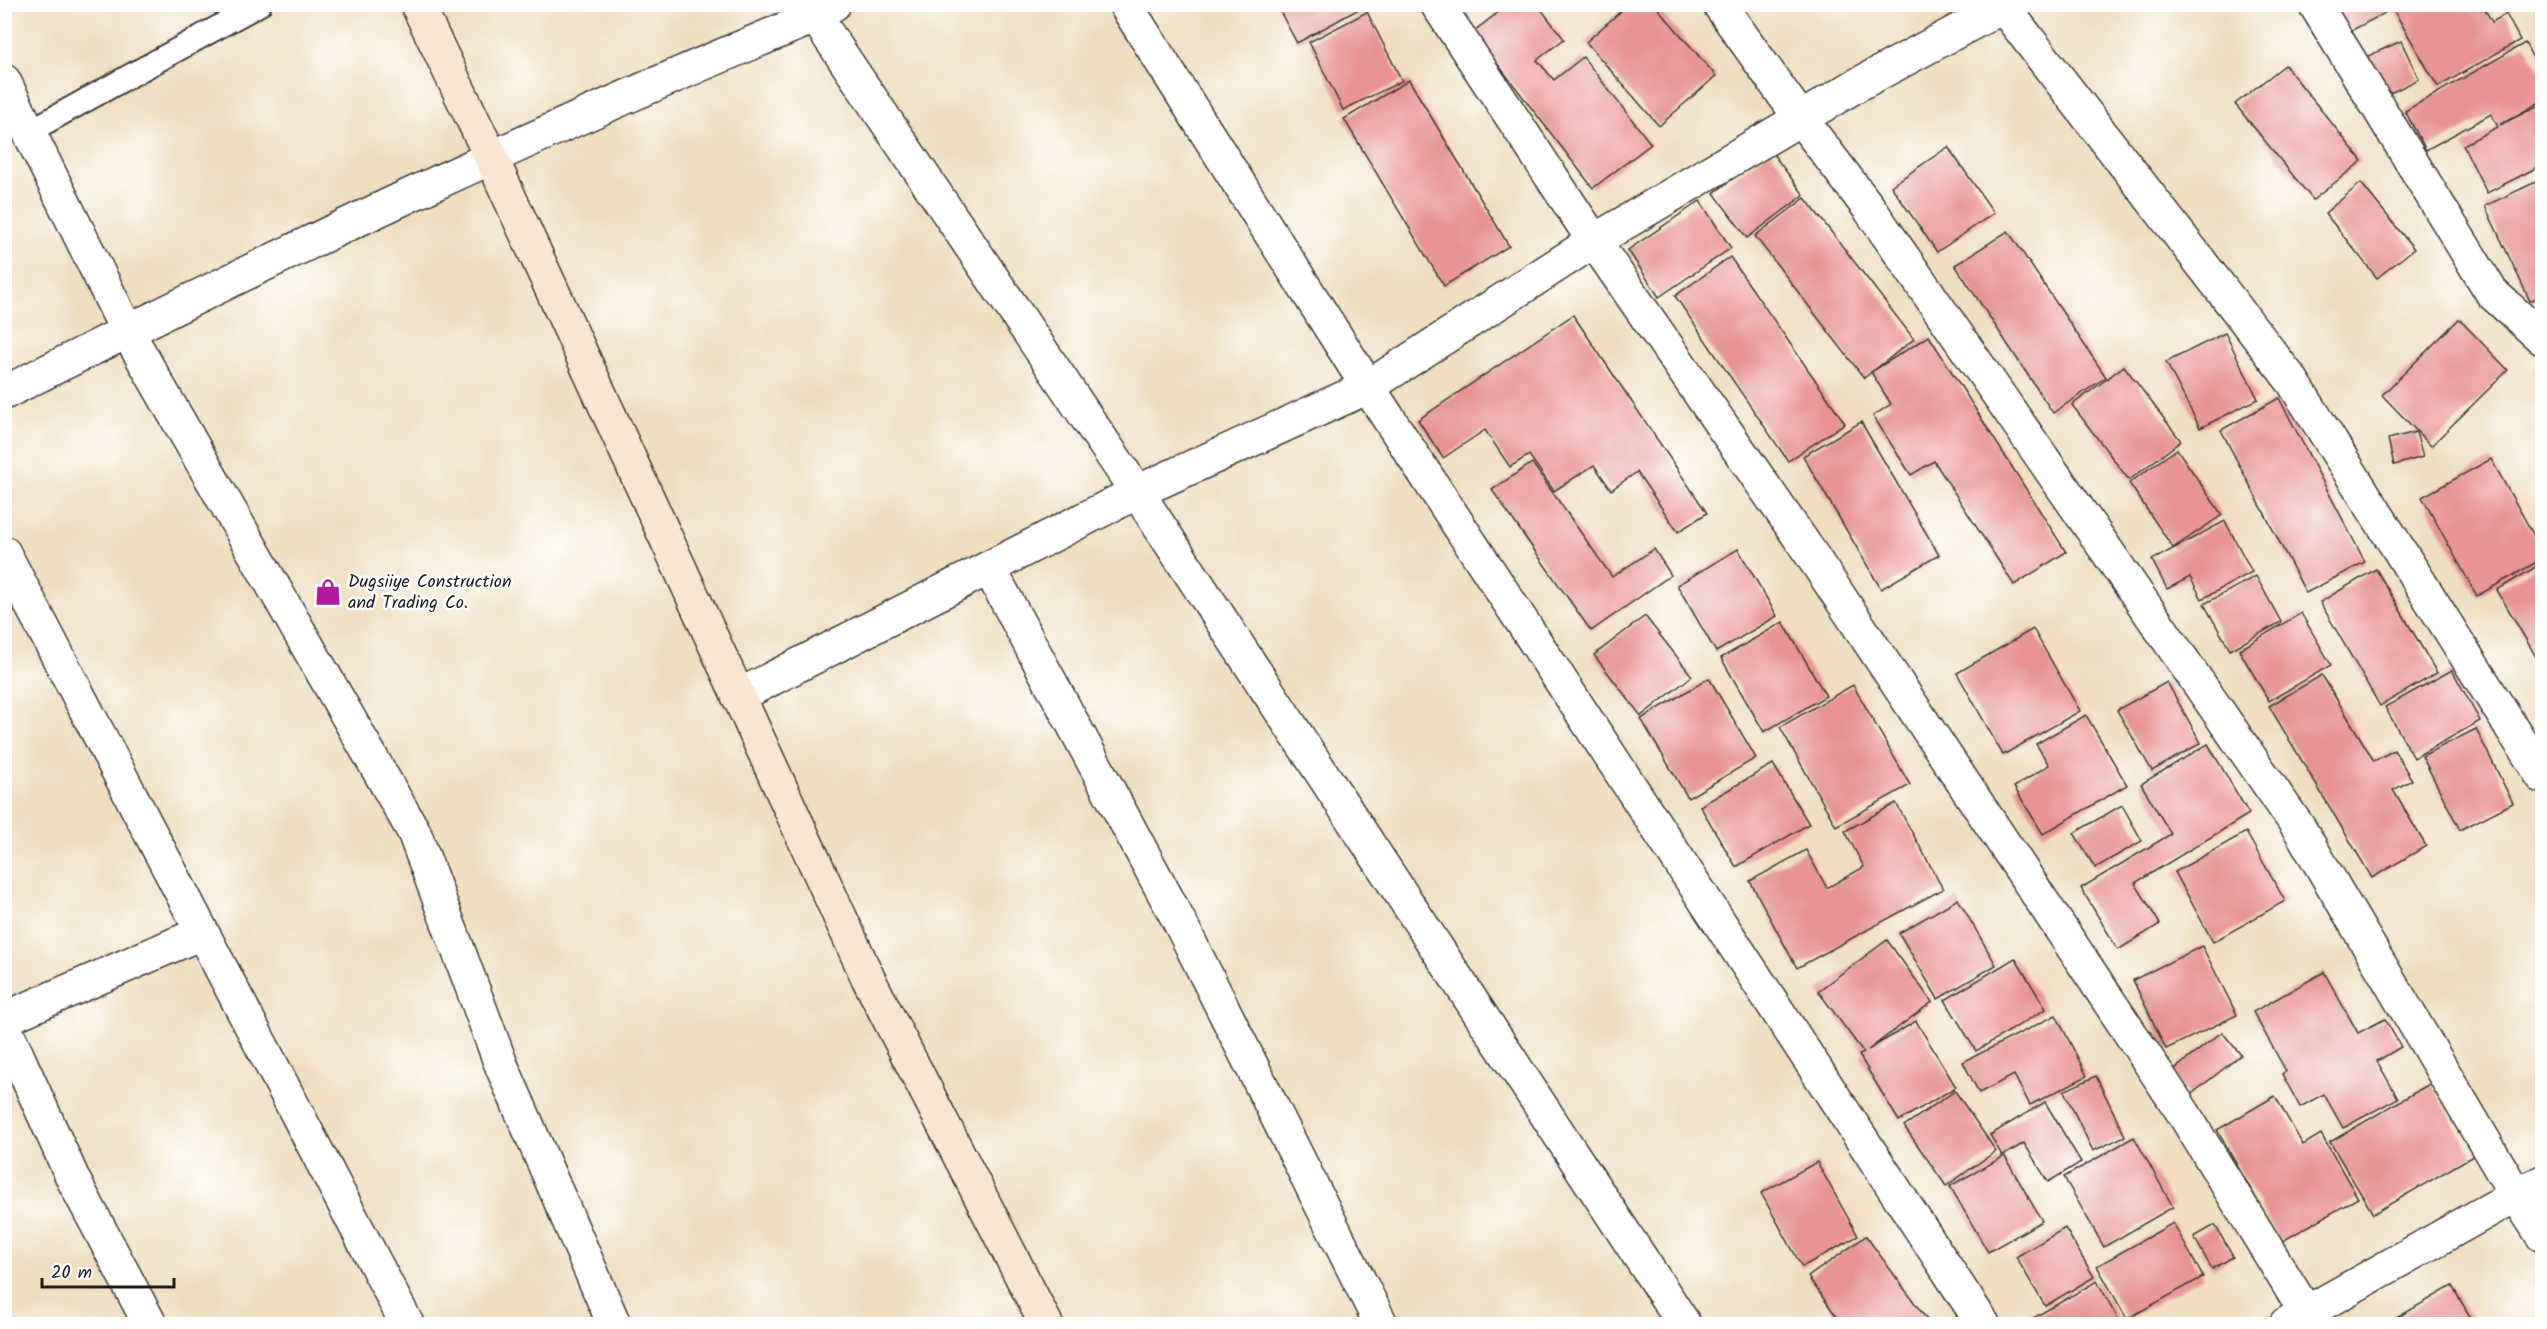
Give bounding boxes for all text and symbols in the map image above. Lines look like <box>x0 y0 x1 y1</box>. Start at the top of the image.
place label: Dugsiiye Construction and Trading Co. <box>348 568 512 618</box>
shop icon: Dugsiiye Construction and Trading Co. <box>313 577 343 607</box>
scale bar <box>42 1251 174 1289</box>
text: 20 m <box>51 1259 92 1288</box>

